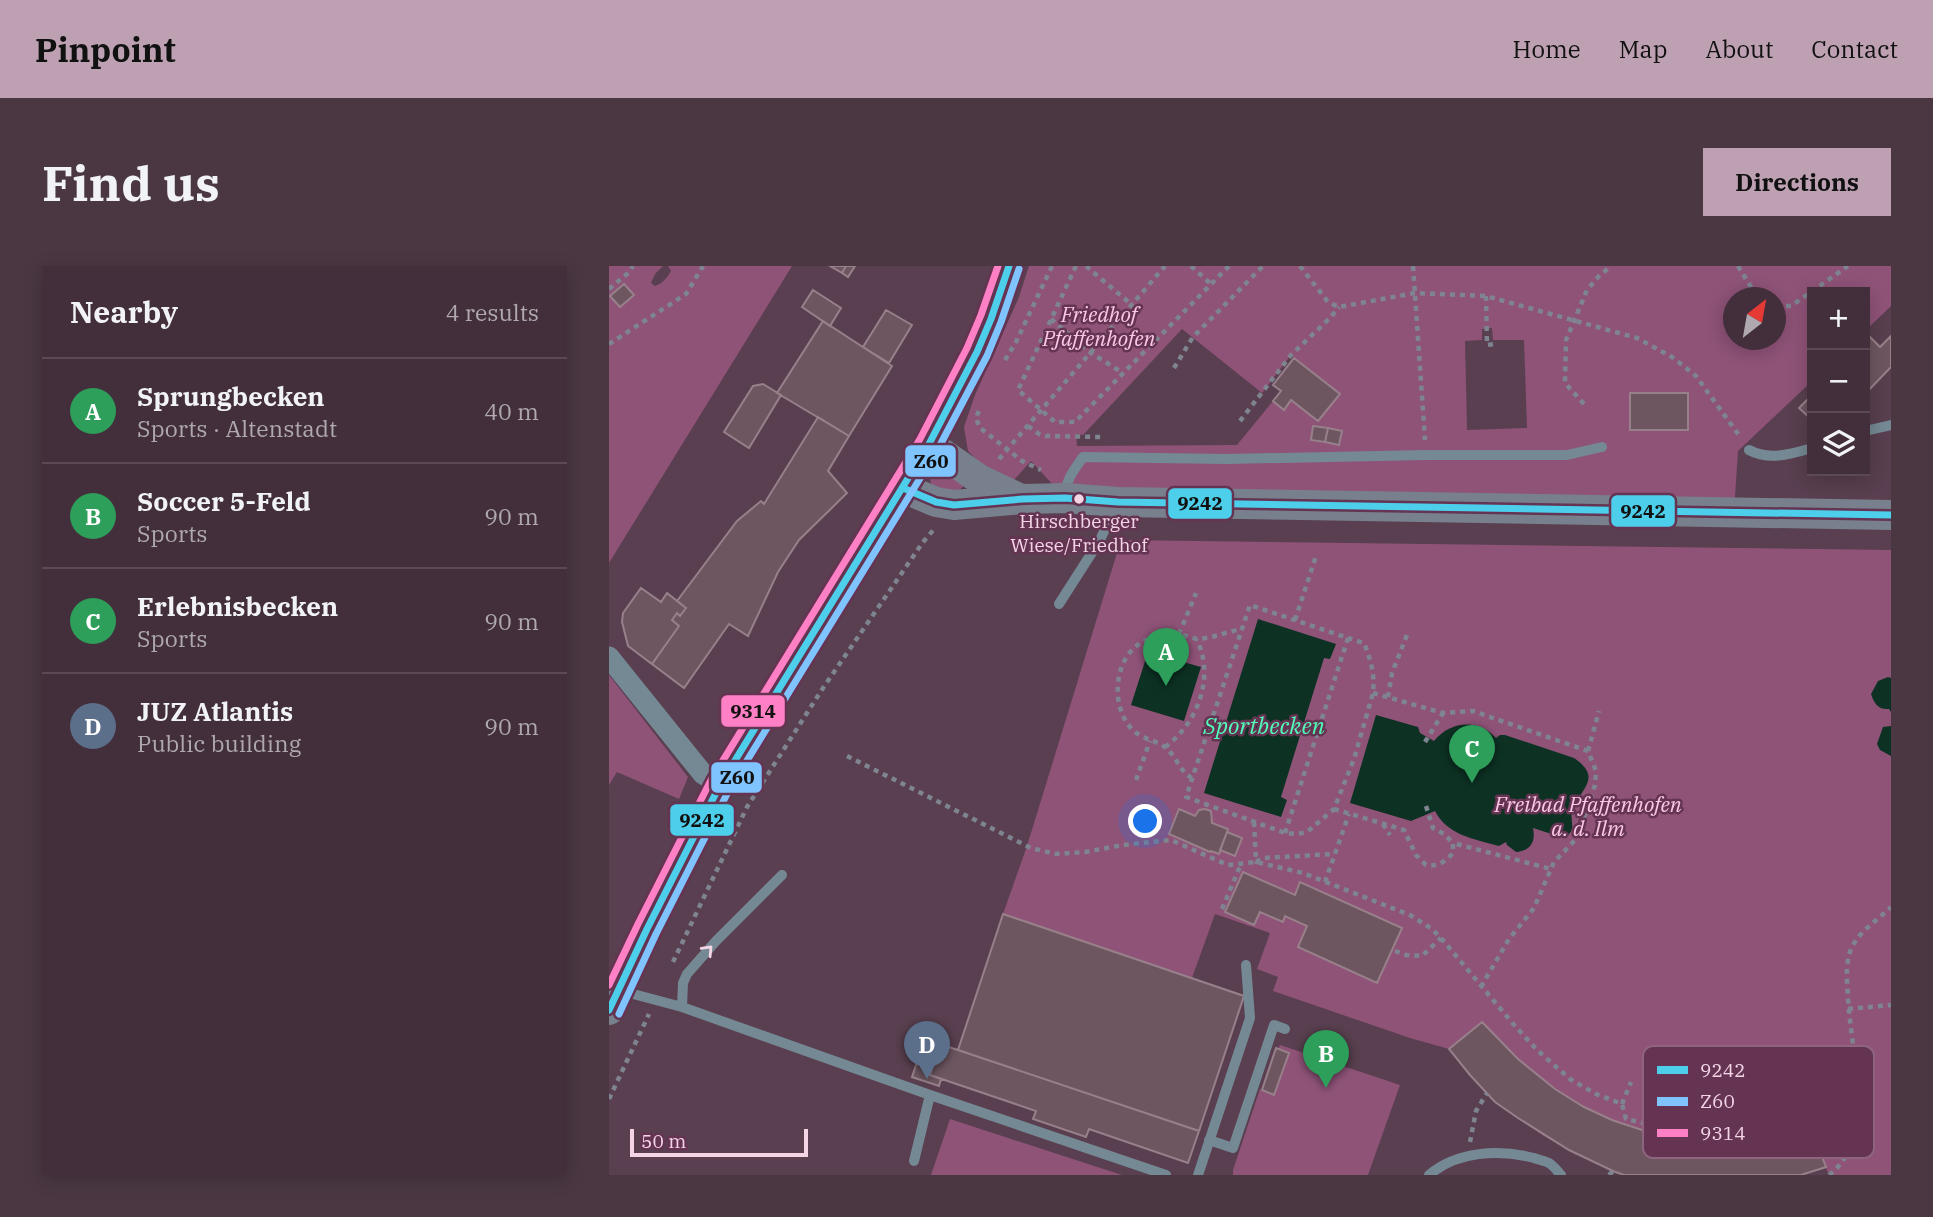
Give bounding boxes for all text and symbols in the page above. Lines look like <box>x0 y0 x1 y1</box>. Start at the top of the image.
text: Pinpoint <box>35 28 176 71</box>
text: Home <box>1513 33 1581 65</box>
text: Map <box>1619 33 1667 65</box>
text: About <box>1705 33 1773 65</box>
text: Contact <box>1811 33 1898 65</box>
button: Directions <box>1703 148 1891 216</box>
text: Find us <box>42 151 220 214</box>
north arrow <box>1723 287 1786 350</box>
map controls <box>1807 287 1870 476</box>
button: + <box>1807 287 1870 350</box>
text: Nearby <box>70 292 178 331</box>
text: 4 results <box>446 297 539 327</box>
park label: Friedhof Pfaffenhofen <box>1041 300 1156 352</box>
button: − <box>1807 350 1870 413</box>
text: Sprungbecken <box>137 379 325 413</box>
text: A <box>85 396 101 426</box>
text: 40 m <box>484 396 539 426</box>
text: Sports · Altenstadt <box>137 413 337 443</box>
button: layers <box>1807 413 1870 476</box>
line badge: Z60 <box>904 444 957 478</box>
text: Z60 <box>913 449 949 473</box>
text: Soccer 5-Feld <box>137 484 311 518</box>
line badge: 9242 <box>1167 487 1233 520</box>
text: 9242 <box>1177 491 1223 515</box>
marker: Hirschberger Wiese/Friedhof <box>1072 492 1086 506</box>
line badge: 9242 <box>1610 494 1676 528</box>
text: 9242 <box>1620 499 1666 523</box>
text: B <box>85 501 101 531</box>
text: 90 m <box>484 501 539 531</box>
place label: Hirschberger Wiese/Friedhof <box>1010 509 1149 557</box>
text: Sports <box>137 518 207 548</box>
text: Erlebnisbecken <box>137 589 338 623</box>
text: C <box>85 606 101 636</box>
text: 90 m <box>484 606 539 636</box>
text: Sports <box>137 623 207 653</box>
pin: A <box>1143 628 1189 686</box>
text: JUZ Atlantis <box>137 694 293 728</box>
line badge: 9314 <box>720 694 786 728</box>
text: 9314 <box>730 699 776 723</box>
water label: Sportbecken <box>1202 710 1325 740</box>
text: D <box>84 711 102 741</box>
text: 90 m <box>484 711 539 741</box>
pin: C <box>1449 725 1495 783</box>
text: Public building <box>137 728 301 758</box>
line badge: Z60 <box>710 761 763 794</box>
text: Z60 <box>719 765 755 789</box>
park label: Freibad Pfaffenhofen a. d. Ilm <box>1493 790 1682 842</box>
line badge: 9242 <box>669 803 735 837</box>
your location <box>1128 804 1162 838</box>
text: 9242 <box>679 808 725 832</box>
one-way arrow <box>700 945 712 958</box>
pin: D <box>904 1021 950 1079</box>
pin: B <box>1303 1030 1349 1088</box>
legend <box>1643 1046 1874 1158</box>
text: 9242 <box>1700 1058 1746 1082</box>
text: Z60 <box>1700 1089 1735 1113</box>
text: 9314 <box>1700 1121 1746 1145</box>
scale bar <box>630 1126 809 1158</box>
text: 50 m <box>641 1129 686 1153</box>

